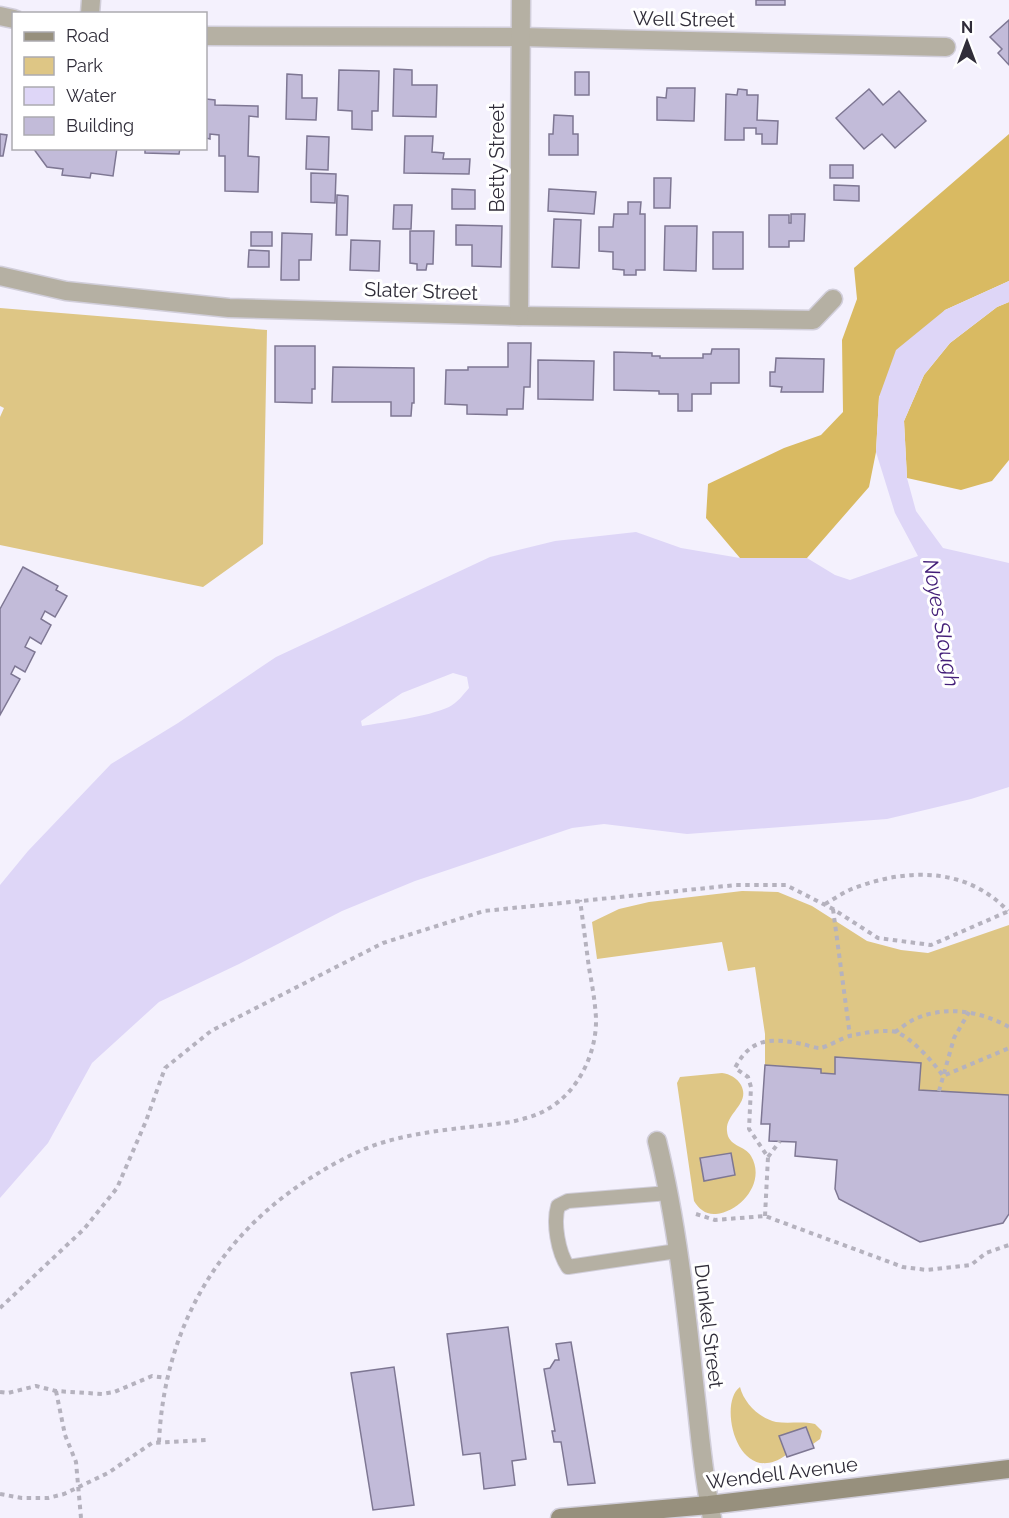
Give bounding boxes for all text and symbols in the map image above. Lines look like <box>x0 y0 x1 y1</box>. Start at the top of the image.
street label: Well Street <box>633 6 736 32</box>
legend <box>12 12 207 150</box>
north arrow <box>937 12 997 72</box>
text: N <box>961 18 973 37</box>
text: Road <box>66 25 109 46</box>
text: Park <box>66 55 103 76</box>
text: Water <box>66 85 117 106</box>
street label: Betty Street <box>485 103 509 213</box>
text: Building <box>66 115 134 136</box>
street label: Slater Street <box>364 277 479 305</box>
water label: Noyes Slough <box>918 557 965 689</box>
street label: Dunkel Street <box>689 1262 729 1390</box>
street label: Wendell Avenue <box>705 1452 859 1494</box>

